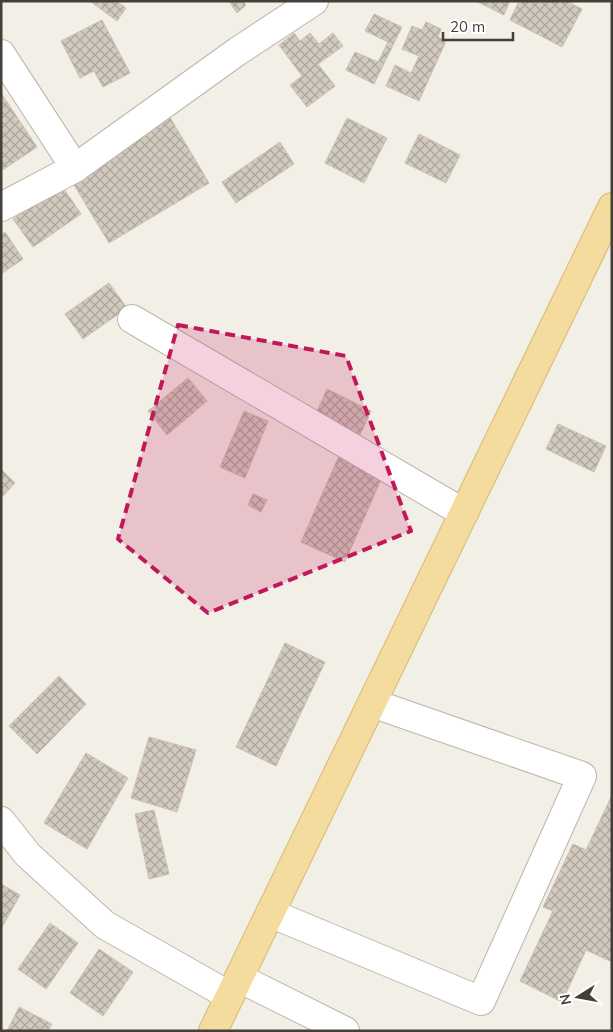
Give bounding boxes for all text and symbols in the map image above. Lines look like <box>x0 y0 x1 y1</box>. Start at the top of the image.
scale bar <box>443 10 513 42</box>
text: 20 m <box>450 17 485 36</box>
north arrow <box>553 972 603 1022</box>
text: N <box>555 993 575 1006</box>

